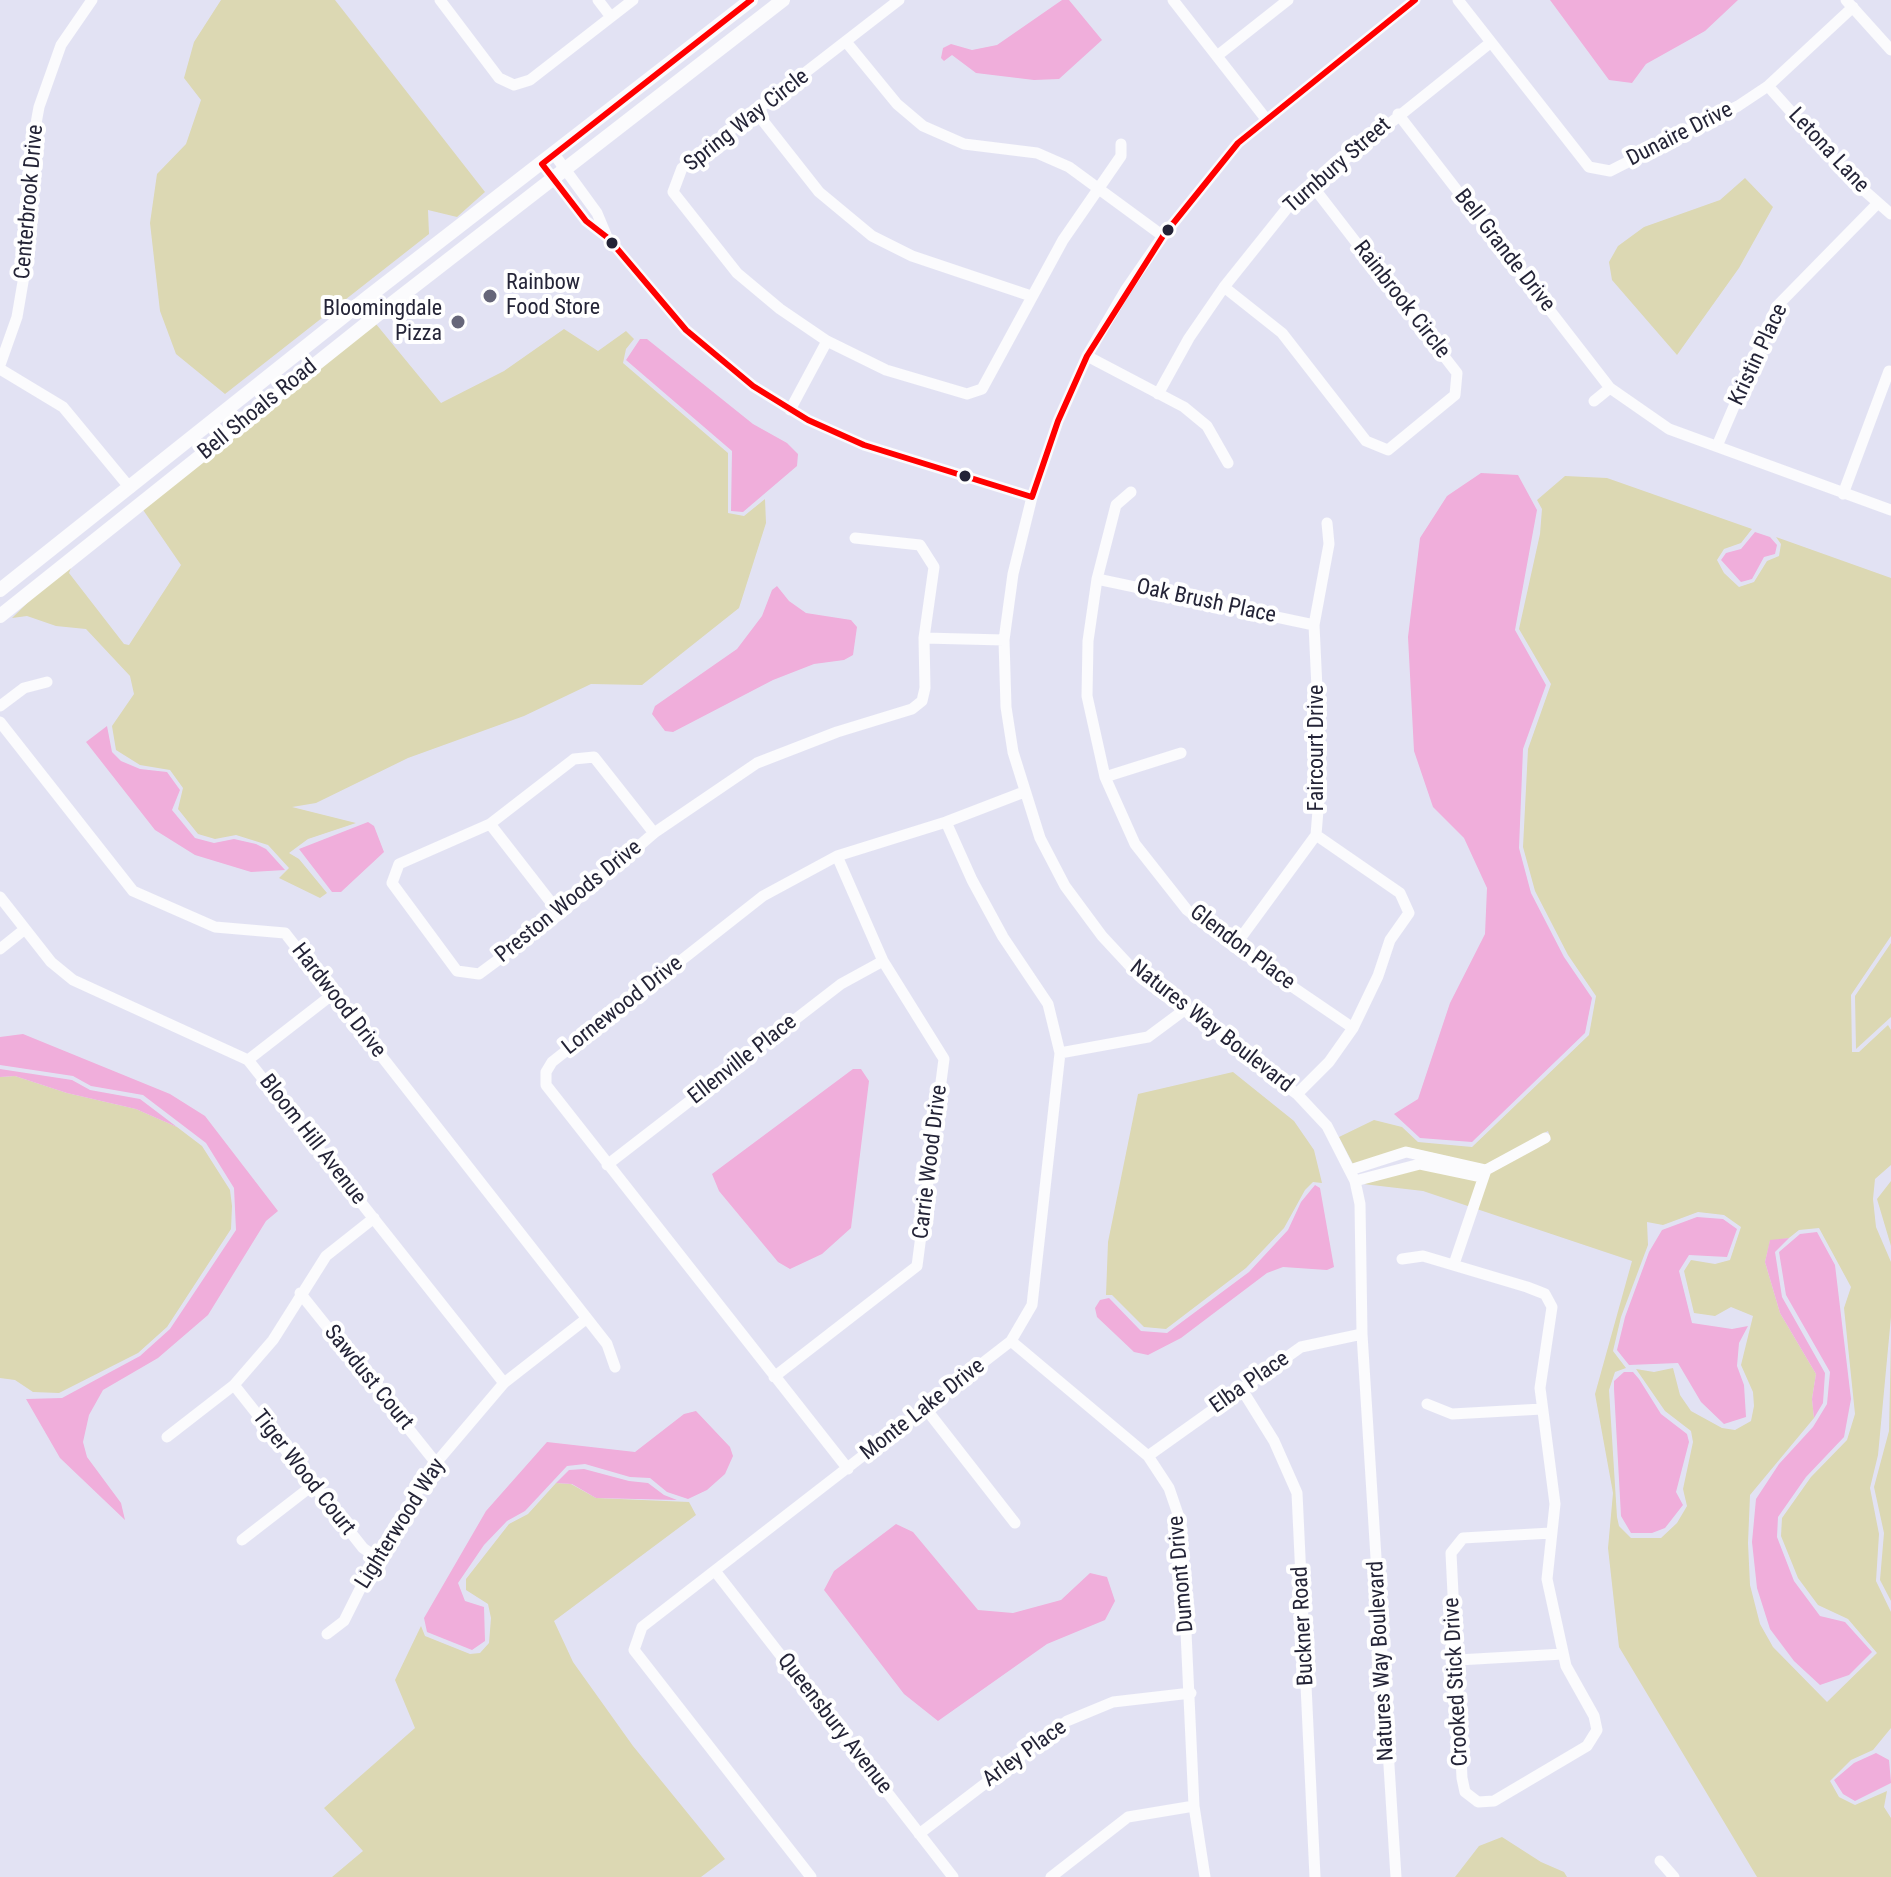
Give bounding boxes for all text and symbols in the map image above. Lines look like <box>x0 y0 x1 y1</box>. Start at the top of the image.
street label: Spring Way Circle <box>679 64 815 178</box>
street label: Dunaire Drive <box>1623 97 1737 173</box>
street label: Letona Lane <box>1782 103 1874 199</box>
street label: Turnbury Street <box>1279 113 1397 219</box>
street label: Centerbrook Drive <box>10 124 50 280</box>
street label: Bell Grande Drive <box>1448 185 1560 317</box>
unlabelled marker <box>1160 222 1176 238</box>
unlabelled marker <box>604 235 620 251</box>
street label: Rainbrook Circle <box>1347 236 1455 364</box>
place label: Rainbow Food Store <box>506 270 600 322</box>
marker: Rainbow Food Store <box>481 287 499 305</box>
place label: Bloomingdale Pizza <box>323 296 442 348</box>
street label: Kristin Place <box>1724 300 1794 410</box>
marker: Bloomingdale Pizza <box>449 313 467 331</box>
street label: Bell Shoals Road <box>193 354 323 466</box>
unlabelled marker <box>957 468 973 484</box>
street label: Oak Brush Place <box>1134 574 1278 630</box>
street label: Faircourt Drive <box>1304 685 1330 811</box>
street label: Preston Woods Drive <box>491 835 647 969</box>
street label: Glendon Place <box>1184 900 1300 996</box>
street label: Hardwood Drive <box>285 939 391 1063</box>
street label: Lornewood Drive <box>558 951 688 1061</box>
street label: Natures Way Boulevard <box>1124 955 1298 1099</box>
street label: Ellenville Place <box>684 1010 802 1110</box>
street label: Bloom Hill Avenue <box>253 1070 371 1210</box>
street label: Carrie Wood Drive <box>908 1083 954 1241</box>
street label: Sawdust Court <box>318 1320 418 1436</box>
street label: Elba Place <box>1205 1346 1295 1420</box>
street label: Monte Lake Drive <box>856 1353 990 1467</box>
street label: Tiger Wood Court <box>246 1405 360 1541</box>
street label: Lighterwood Way <box>350 1454 452 1594</box>
street label: Dumont Drive <box>1164 1515 1200 1633</box>
street label: Natures Way Boulevard <box>1364 1560 1400 1762</box>
street label: Buckner Road <box>1288 1566 1320 1686</box>
street label: Crooked Stick Drive <box>1439 1597 1475 1767</box>
street label: Queensbury Avenue <box>771 1648 897 1800</box>
street label: Arley Place <box>978 1715 1072 1793</box>

